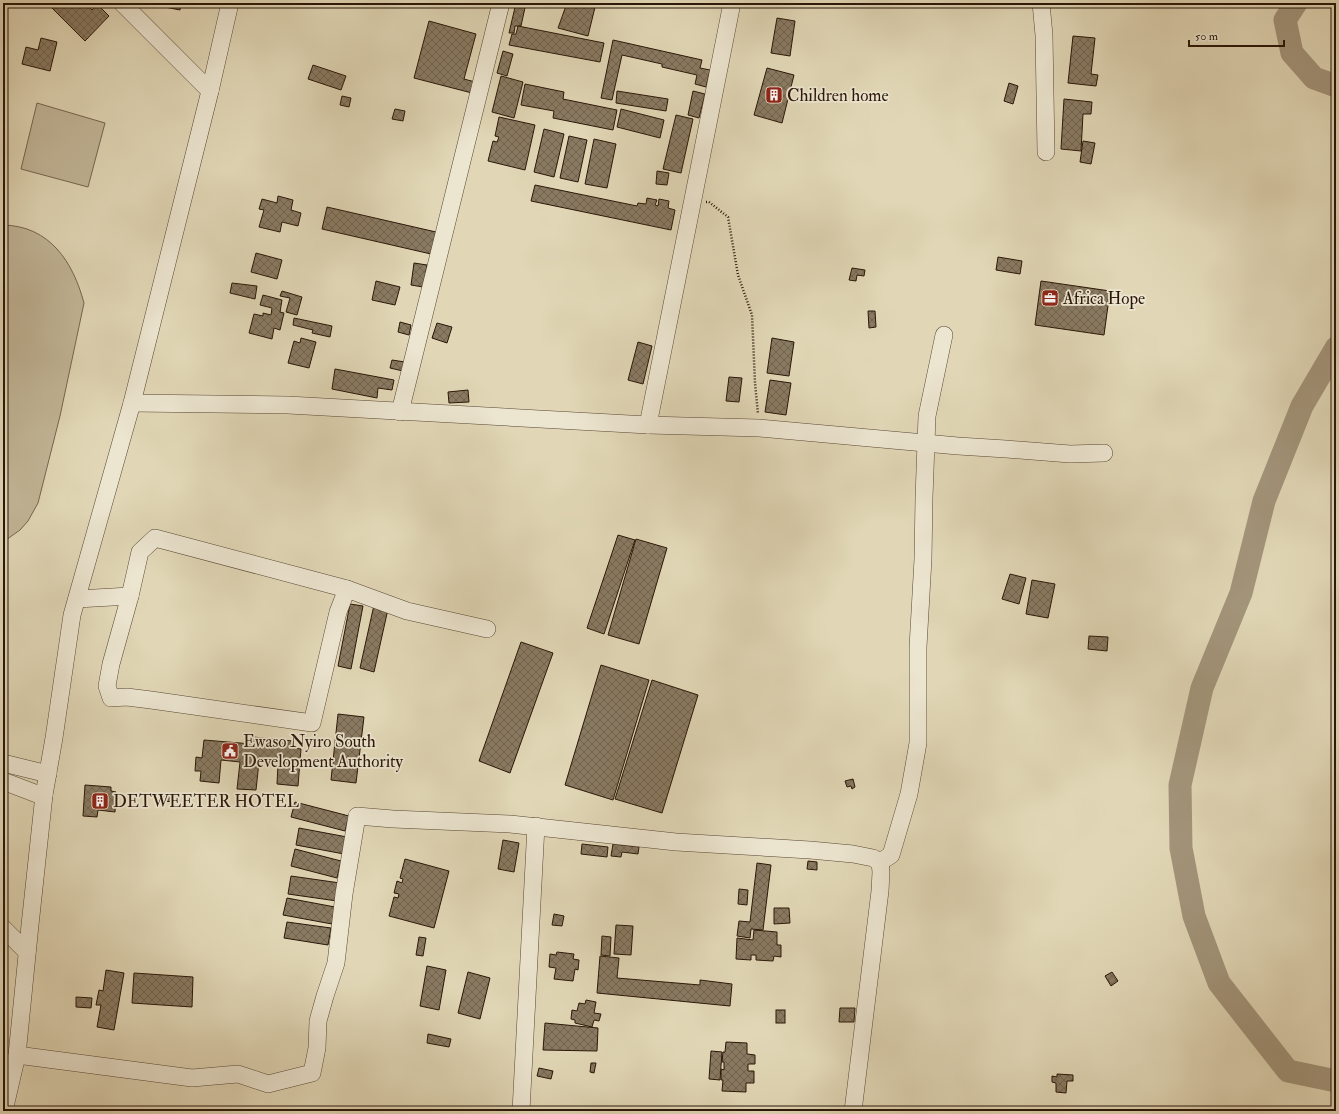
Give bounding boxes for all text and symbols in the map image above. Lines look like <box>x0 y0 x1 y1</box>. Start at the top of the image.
scale bar <box>1189 22 1284 48</box>
text: 50 m <box>1195 29 1219 44</box>
building icon: Children home <box>764 85 784 105</box>
place label: Children home <box>787 85 889 106</box>
office icon: Africa Hope <box>1040 288 1060 308</box>
place label: Africa Hope <box>1062 288 1145 310</box>
place label: Ewaso Nyiro South Development Authority <box>243 731 404 773</box>
public building icon: Ewaso Nyiro South Development Authority <box>220 741 240 761</box>
building icon: DETWEETER HOTEL <box>90 791 110 811</box>
place label: DETWEETER HOTEL <box>113 791 300 812</box>

